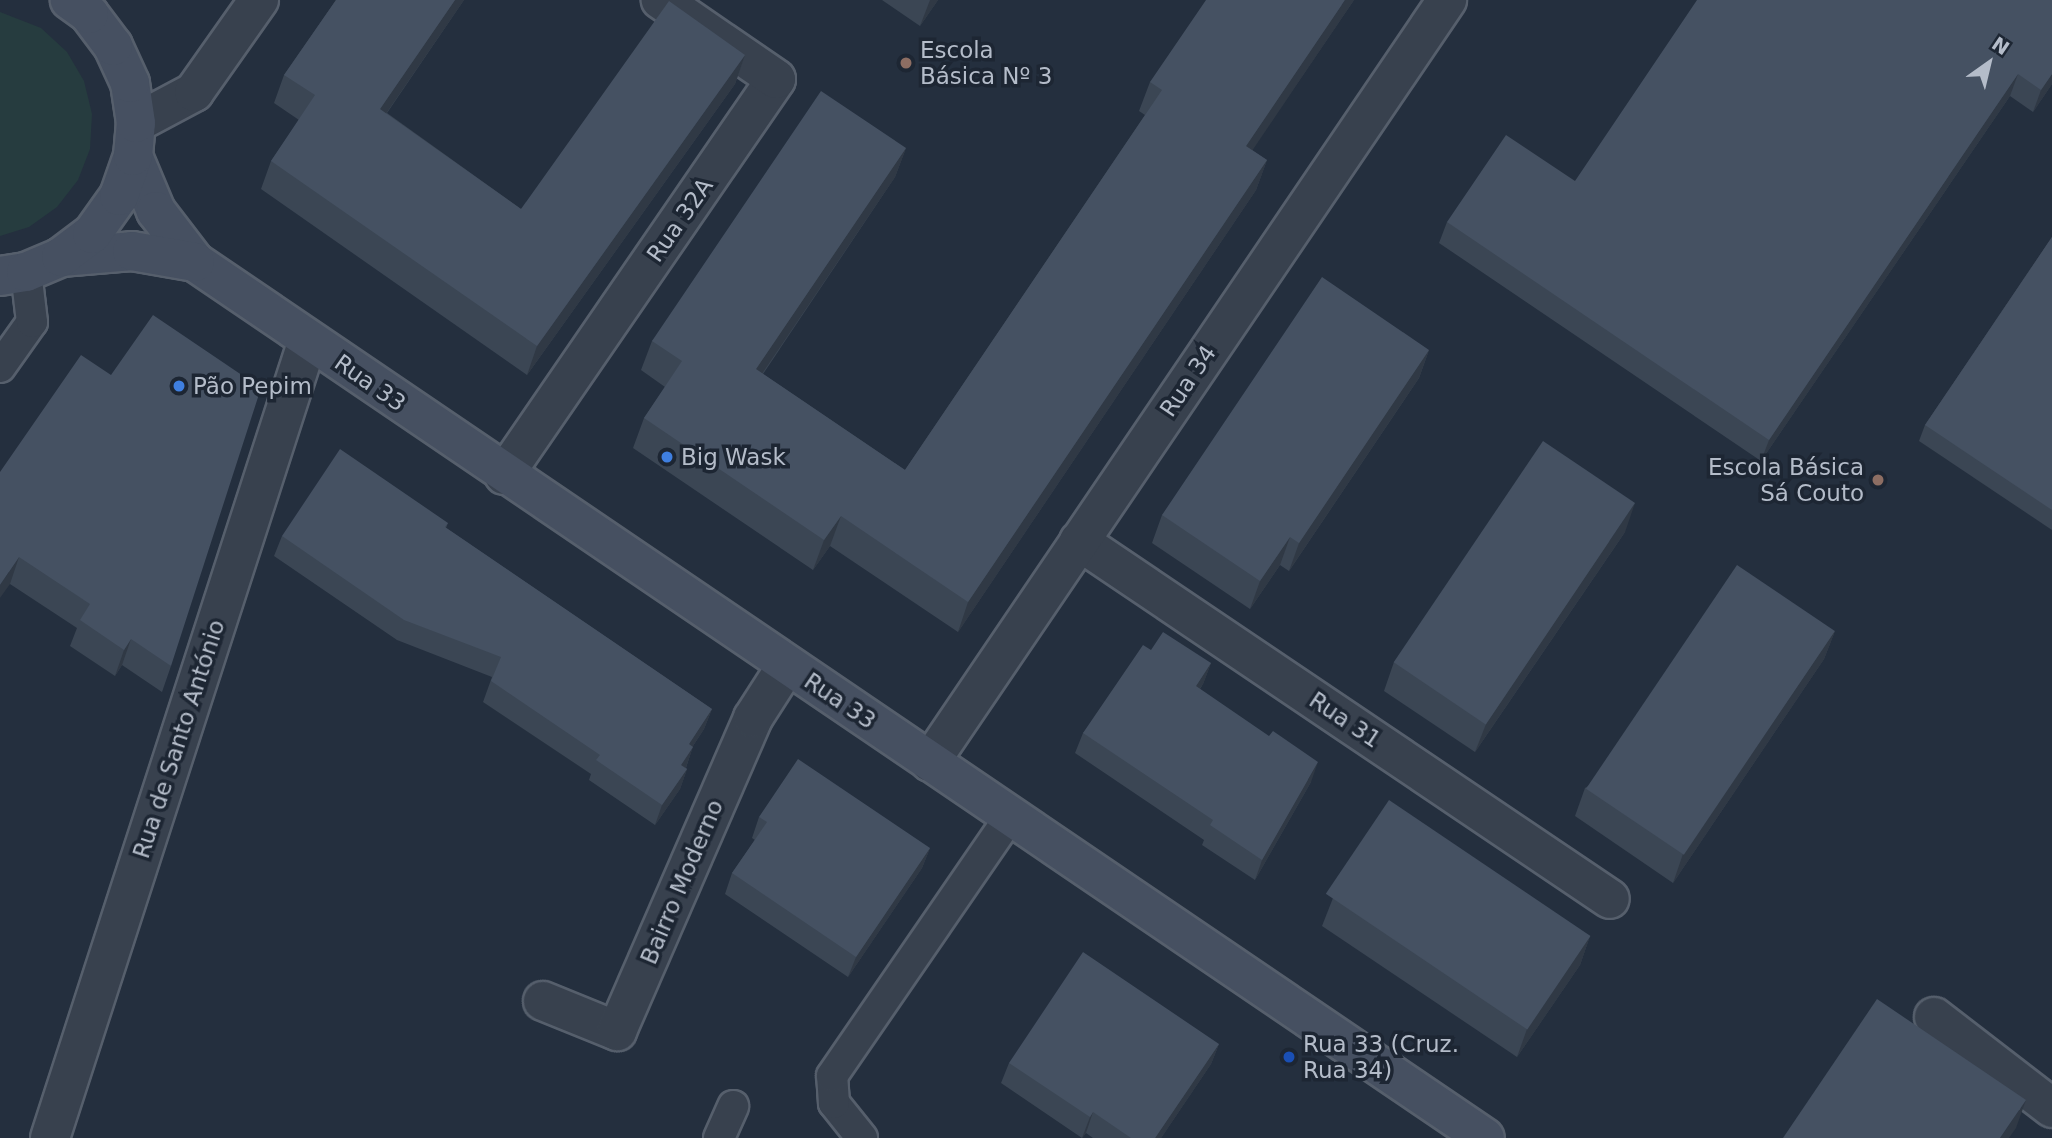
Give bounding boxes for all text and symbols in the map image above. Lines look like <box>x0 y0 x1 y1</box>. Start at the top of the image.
north arrow <box>1954 28 2024 98</box>
text: N <box>1988 32 2013 59</box>
place label: Escola Básica Nº 3 <box>920 36 1052 90</box>
marker: Escola Básica Nº 3 <box>898 55 914 71</box>
street label: Rua 32A <box>641 173 719 267</box>
street label: Rua 34 <box>1154 340 1222 422</box>
street label: Rua 33 <box>329 349 411 417</box>
place label: Pão Pepim <box>193 372 312 400</box>
marker: Pão Pepim <box>171 378 187 394</box>
place label: Big Wask <box>681 443 786 471</box>
marker: Big Wask <box>659 449 675 465</box>
place label: Escola Básica Sá Couto <box>1708 453 1864 507</box>
marker: Escola Básica Sá Couto <box>1870 472 1886 488</box>
street label: Rua de Santo António <box>127 616 231 862</box>
street label: Rua 33 <box>799 667 881 735</box>
street label: Rua 31 <box>1304 686 1386 754</box>
street label: Bairro Moderno <box>635 796 729 968</box>
place label: Rua 33 (Cruz. Rua 34) <box>1303 1030 1459 1084</box>
marker: Rua 33 (Cruz. Rua 34) <box>1281 1049 1297 1065</box>

